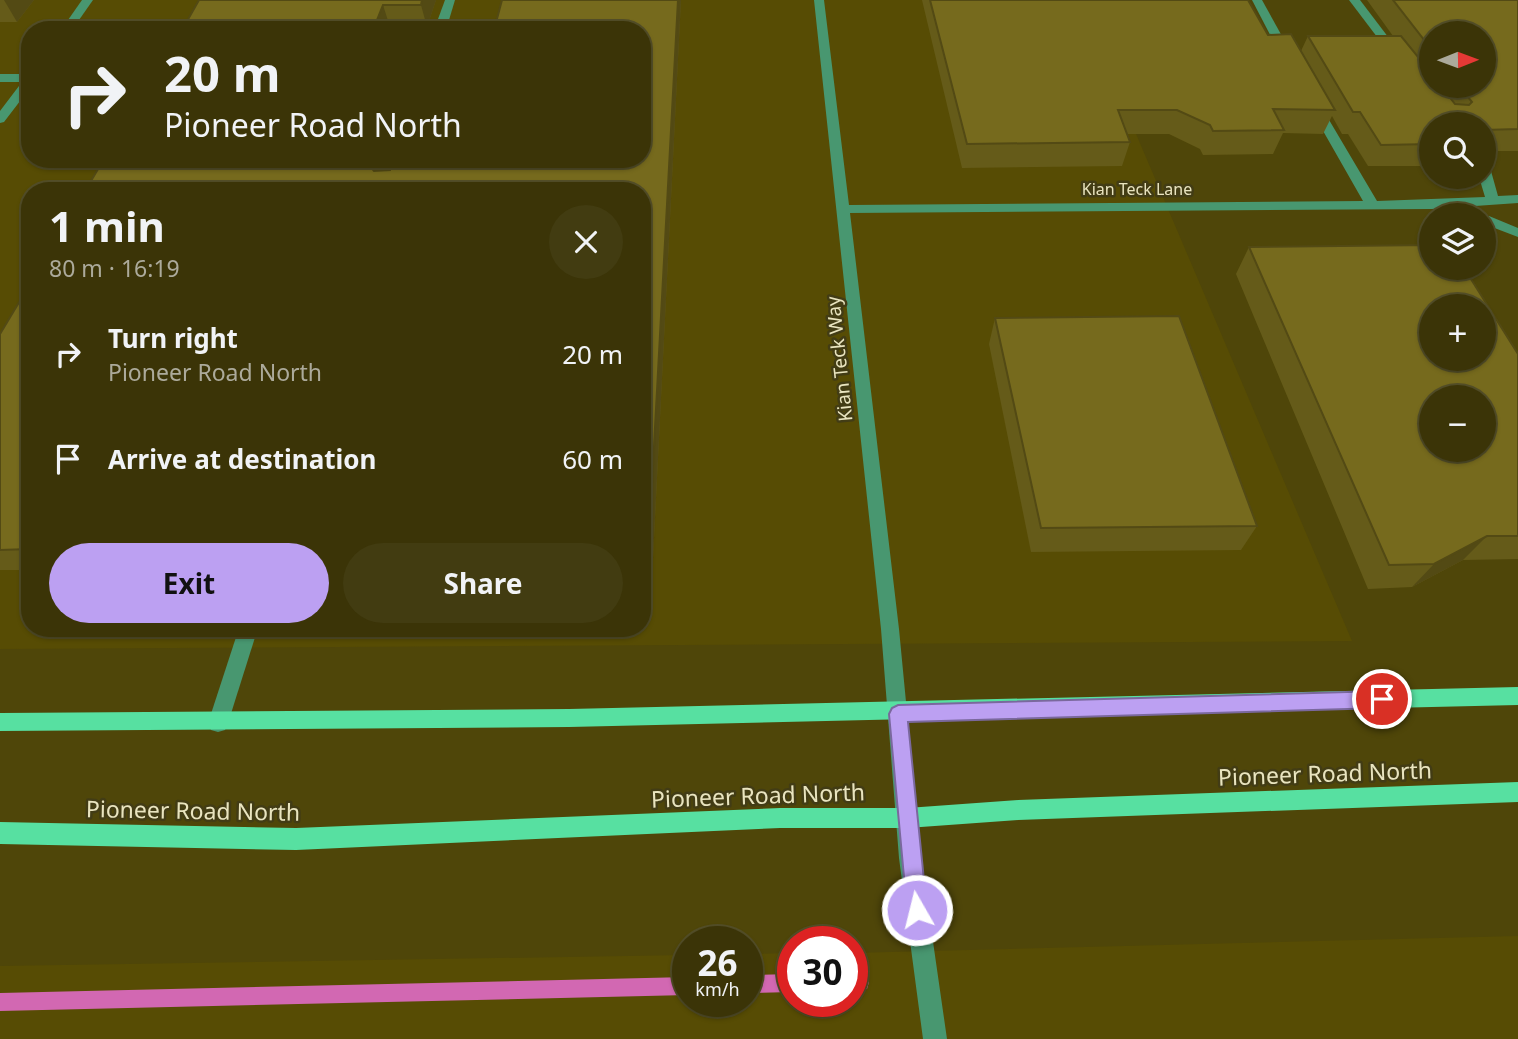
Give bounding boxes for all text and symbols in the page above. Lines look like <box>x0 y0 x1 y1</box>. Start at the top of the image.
north arrow <box>1419 21 1496 98</box>
map controls <box>1419 21 1496 462</box>
text: 20 m <box>164 40 281 106</box>
icon: right <box>49 49 140 140</box>
text: Pioneer Road North <box>164 103 462 146</box>
button: search <box>1419 112 1496 189</box>
street label: Kian Teck Lane <box>1082 178 1192 200</box>
text: 1 min <box>49 197 165 254</box>
button: layers <box>1419 203 1496 280</box>
button: close <box>549 205 623 279</box>
text: 80 m · 16:19 <box>49 252 180 284</box>
button: + <box>1419 294 1496 371</box>
street label: Kian Teck Way <box>819 295 859 423</box>
text: Turn right <box>108 320 238 356</box>
icon: right <box>49 335 87 373</box>
text: 20 m <box>562 336 623 372</box>
text: Pioneer Road North <box>108 356 322 388</box>
button: − <box>1419 385 1496 462</box>
icon: arrive <box>49 440 87 478</box>
text: Arrive at destination <box>108 441 377 477</box>
text: 60 m <box>562 441 623 477</box>
button: Exit <box>49 543 329 623</box>
button: Share <box>343 543 623 623</box>
pin <box>1352 669 1412 729</box>
icon: arrive <box>1363 680 1401 718</box>
street label: Pioneer Road North <box>1217 753 1433 793</box>
street label: Pioneer Road North <box>650 775 866 815</box>
street label: Pioneer Road North <box>86 792 300 828</box>
position arrow <box>880 873 954 947</box>
speed limit sign: 30 <box>777 926 868 1017</box>
text: 26 <box>697 939 738 986</box>
text: km/h <box>695 977 740 1001</box>

